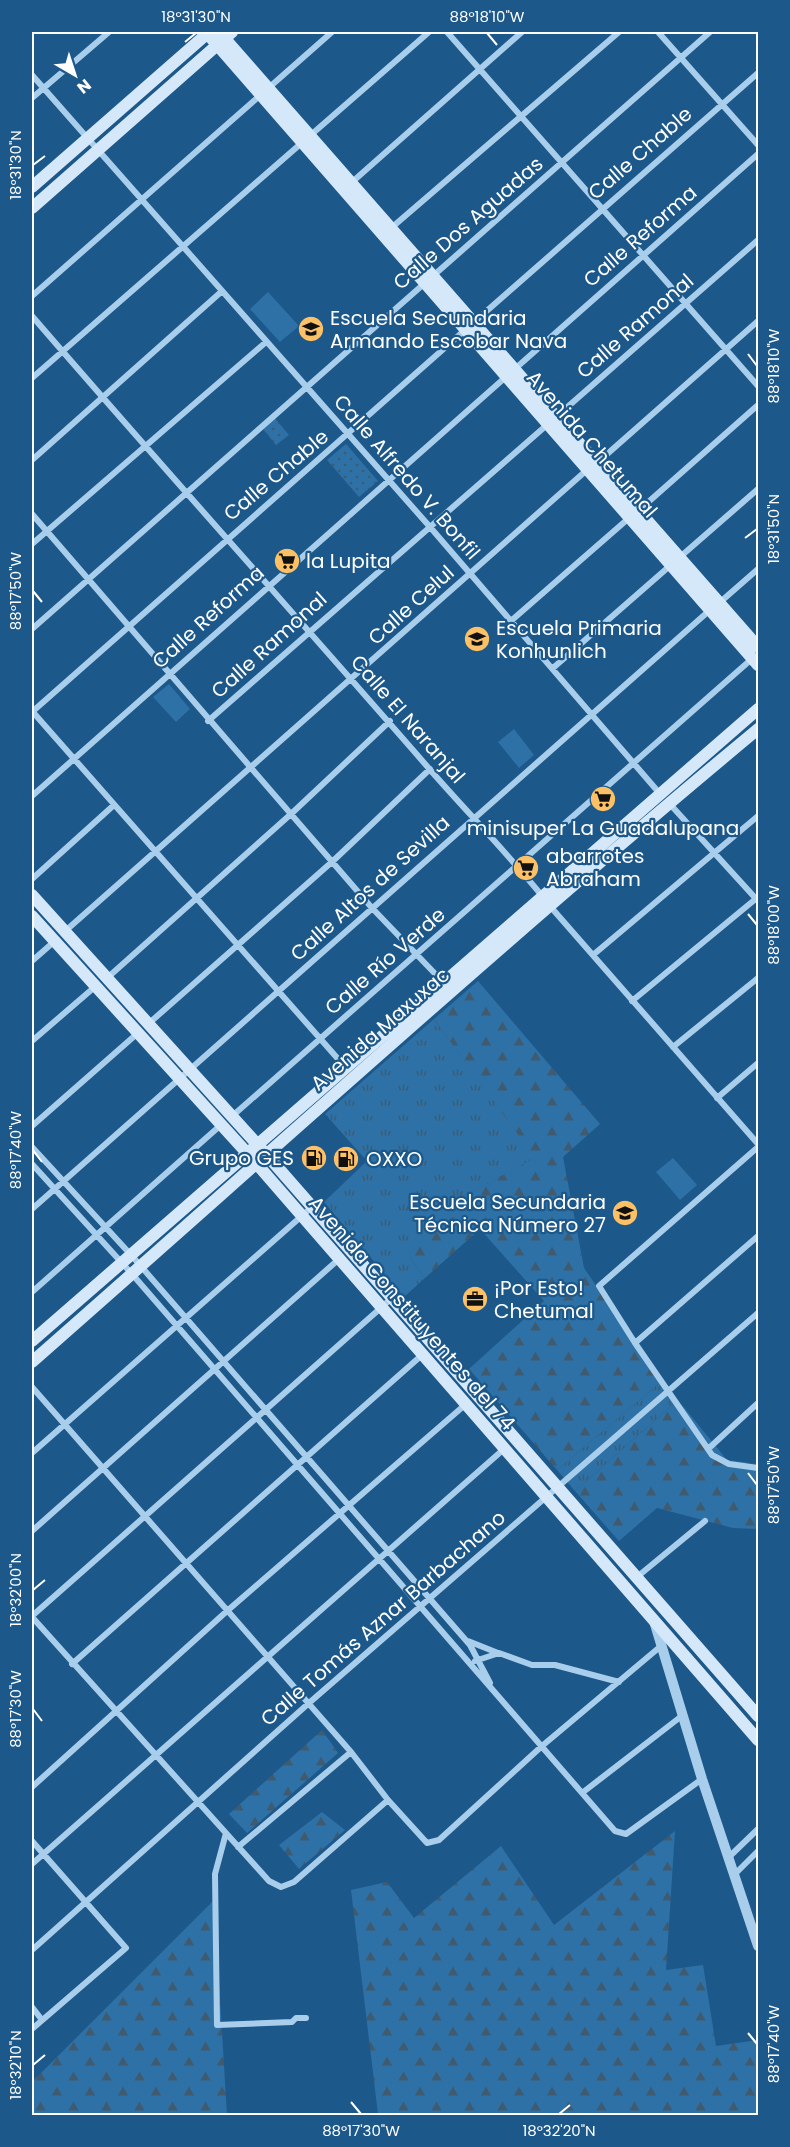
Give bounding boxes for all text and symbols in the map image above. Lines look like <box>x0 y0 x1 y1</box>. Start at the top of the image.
text: 18°31'30"N <box>161 6 231 27</box>
text: 88°18'10"W <box>450 6 525 27</box>
north arrow <box>45 45 105 105</box>
text: N <box>72 74 96 99</box>
street label: Calle Chable <box>582 100 698 206</box>
text: 18°31'30"N <box>5 130 26 200</box>
street label: Calle Dos Aguadas <box>387 150 549 296</box>
street label: Calle Reforma <box>577 179 703 293</box>
street label: Calle Ramonal <box>570 267 700 385</box>
place label: Escuela Secundaria Armando Escobar Nava <box>330 304 567 355</box>
school or university icon: Escuela Secundaria Armando Escobar Nava <box>296 314 326 344</box>
text: 88°18'10"W <box>763 328 784 403</box>
street label: Avenida Chetumal <box>520 364 664 524</box>
street label: Calle Alfredo V. Bonfil <box>327 388 487 566</box>
street label: Calle Chable <box>218 423 334 527</box>
text: 18°31'50"N <box>763 494 784 564</box>
supermarket icon: la Lupita <box>272 546 302 576</box>
place label: la Lupita <box>306 547 390 575</box>
text: 88°17'50"W <box>5 551 26 630</box>
street label: Calle Reforma <box>146 559 270 675</box>
street label: Calle Celul <box>362 559 460 651</box>
street label: Calle Ramonal <box>205 585 333 705</box>
place label: Escuela Primaria Konhunlich <box>496 614 662 665</box>
school or university icon: Escuela Primaria Konhunlich <box>462 624 492 654</box>
street label: Calle El Naranjal <box>344 649 472 789</box>
supermarket icon: minisuper La Guadalupana <box>588 784 618 814</box>
street label: Calle Altos de Sevilla <box>284 809 456 967</box>
place label: minisuper La Guadalupana <box>467 814 739 842</box>
place label: abarrotes Abraham <box>546 842 644 893</box>
supermarket icon: abarrotes Abraham <box>511 853 541 883</box>
text: 88°18'00"W <box>763 885 784 965</box>
street label: Calle Río Verde <box>319 901 451 1021</box>
street label: Avenida Maxuxac <box>305 961 455 1097</box>
text: 88°17'40"W <box>5 1110 26 1189</box>
fuel station icon: Grupo GES <box>299 1143 329 1173</box>
place label: Grupo GES <box>189 1144 294 1172</box>
fuel station icon: OXXO <box>331 1144 361 1174</box>
place label: OXXO <box>366 1145 422 1173</box>
place label: Escuela Secundaria Técnica Número 27 <box>409 1188 606 1239</box>
street label: Avenida Constituyentes del 74 <box>302 1190 522 1436</box>
school or university icon: Escuela Secundaria Técnica Número 27 <box>610 1198 640 1228</box>
place label: ¡Por Esto! Chetumal <box>494 1274 594 1325</box>
office icon: ¡Por Esto! Chetumal <box>460 1284 490 1314</box>
text: 88°17'50"W <box>763 1445 784 1524</box>
street label: Calle Tomás Aznar Barbachano <box>255 1504 511 1732</box>
text: 18°32'00"N <box>5 1553 26 1627</box>
text: 88°17'30"W <box>5 1670 26 1748</box>
text: 88°17'40"W <box>763 2004 784 2083</box>
text: 18°32'10"N <box>5 2030 26 2100</box>
text: 88°17'30"W <box>322 2120 400 2141</box>
text: 18°32'20"N <box>522 2120 596 2141</box>

